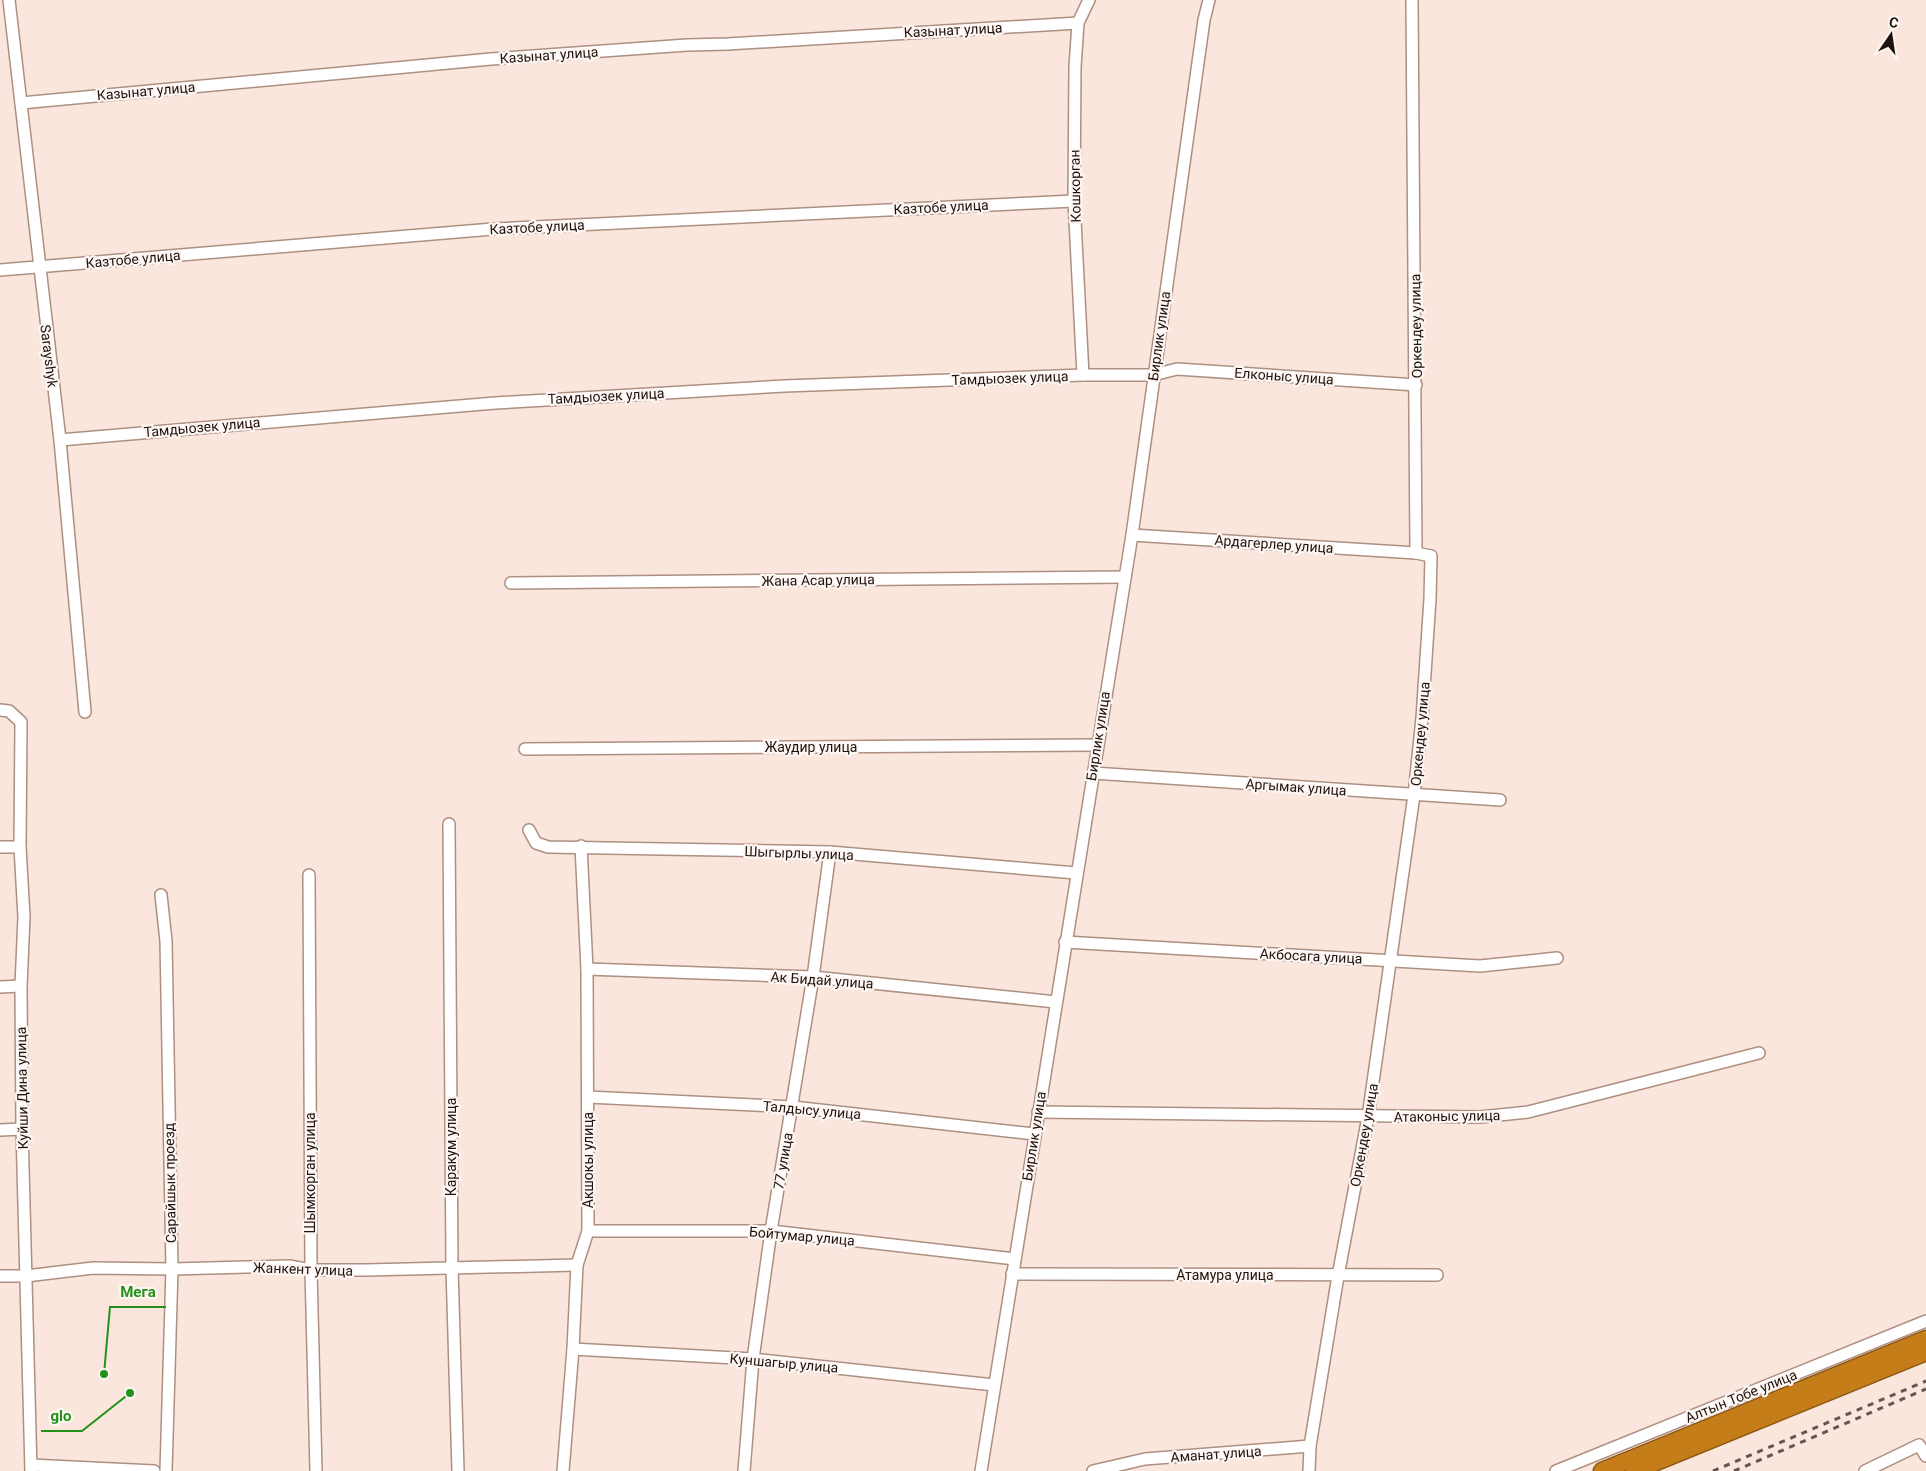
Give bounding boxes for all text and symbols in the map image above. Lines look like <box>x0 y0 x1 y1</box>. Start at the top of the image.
north arrow <box>1866 10 1916 60</box>
text: С <box>1888 14 1900 31</box>
street label: Казынат улица <box>903 19 1003 41</box>
street label: Казынат улица <box>499 44 599 66</box>
street label: Казынат улица <box>96 79 196 103</box>
street label: Кошкорган <box>1066 149 1084 223</box>
street label: Казтобе улица <box>893 197 989 217</box>
street label: Казтобе улица <box>489 217 585 237</box>
street label: Казтобе улица <box>85 247 181 271</box>
street label: Оркендеу улица <box>1407 273 1425 379</box>
street label: Бирлик улица <box>1145 290 1173 382</box>
street label: Sarayshyk <box>37 324 61 389</box>
street label: Елконыс улица <box>1234 365 1334 387</box>
street label: Тамдыозек улица <box>951 368 1069 388</box>
street label: Тамдыозек улица <box>547 385 665 407</box>
street label: Тамдыозек улица <box>143 414 261 440</box>
street label: Ардагерлер улица <box>1214 532 1334 556</box>
street label: Жана Асар улица <box>761 571 875 589</box>
street label: Оркендеу улица <box>1407 681 1433 787</box>
street label: Бирлик улица <box>1083 690 1113 782</box>
street label: Жаудир улица <box>765 739 857 755</box>
street label: Аргымак улица <box>1245 775 1347 799</box>
street label: Шыгырлы улица <box>744 843 854 863</box>
street label: Акбосага улица <box>1259 945 1363 967</box>
street label: Ак Бидай улица <box>770 968 874 992</box>
street label: Куйши Дина улица <box>13 1027 31 1149</box>
street label: Оркендеу улица <box>1347 1082 1381 1188</box>
street label: Бирлик улица <box>1019 1090 1049 1182</box>
street label: Каракум улица <box>443 1098 459 1196</box>
street label: Талдысу улица <box>762 1098 862 1122</box>
street label: Атаконыс улица <box>1394 1107 1500 1125</box>
street label: Шымкорган улица <box>302 1112 318 1234</box>
street label: Акшокы улица <box>580 1112 596 1208</box>
street label: Сарайшык проезд <box>161 1122 179 1243</box>
street label: 77 улица <box>770 1131 796 1191</box>
street label: Бойтумар улица <box>748 1223 856 1249</box>
street label: Жанкент улица <box>253 1259 353 1279</box>
street label: Атамура улица <box>1176 1267 1274 1283</box>
callout: Мега <box>110 1277 166 1307</box>
text: Мега <box>120 1283 156 1301</box>
street label: Куншагыр улица <box>729 1350 839 1376</box>
street label: Алтын Тобе улица <box>1683 1366 1799 1426</box>
callout: glo <box>41 1401 82 1431</box>
text: glo <box>50 1407 72 1425</box>
street label: Аманат улица <box>1170 1443 1262 1465</box>

